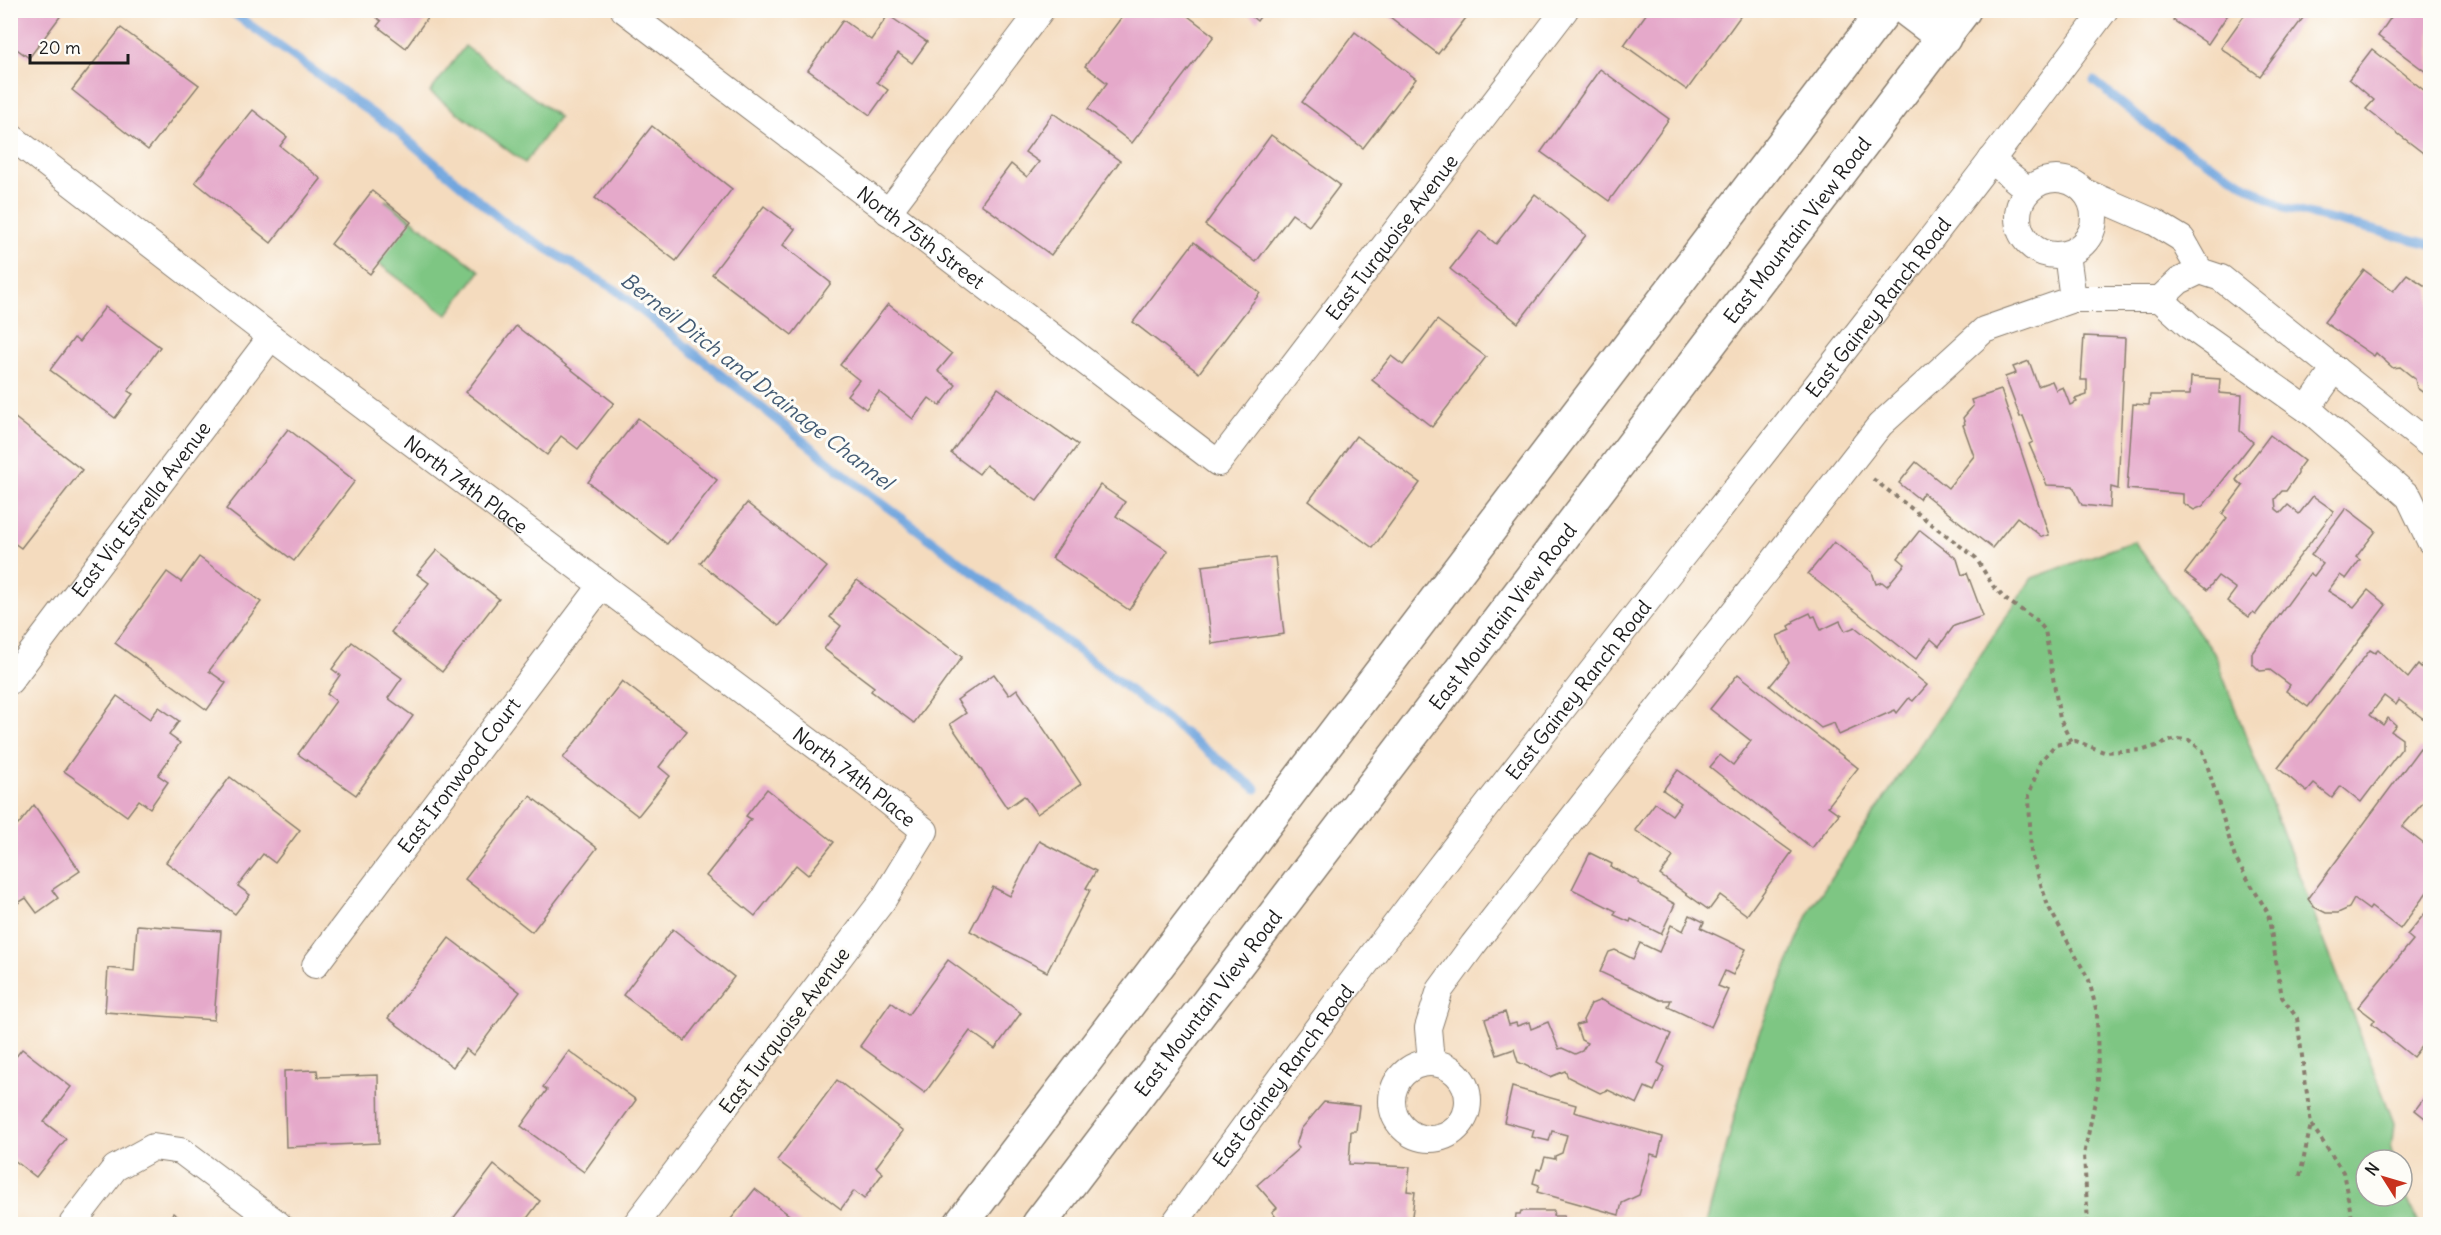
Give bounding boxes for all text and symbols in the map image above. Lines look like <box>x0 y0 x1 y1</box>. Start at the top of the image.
scale bar <box>30 27 128 65</box>
text: 20 m <box>39 36 81 59</box>
street label: East Mountain View Road <box>1718 131 1876 328</box>
street label: East Turquoise Avenue <box>1320 149 1463 325</box>
street label: North 75th Street <box>853 180 990 294</box>
street label: East Gainey Ranch Road <box>1800 212 1956 402</box>
water label: Berneil Ditch and Drainage Channel <box>616 266 901 498</box>
street label: East Via Estrella Avenue <box>66 416 215 602</box>
street label: North 74th Place <box>400 429 533 538</box>
street label: East Mountain View Road <box>1423 518 1581 715</box>
street label: East Gainey Ranch Road <box>1500 594 1656 784</box>
street label: East Ironwood Court <box>392 692 525 858</box>
street label: North 74th Place <box>788 721 921 831</box>
street label: East Mountain View Road <box>1128 904 1287 1101</box>
street label: East Turquoise Avenue <box>713 942 855 1118</box>
street label: East Gainey Ranch Road <box>1207 979 1359 1172</box>
north arrow <box>2354 1148 2414 1208</box>
text: N <box>2361 1159 2383 1179</box>

